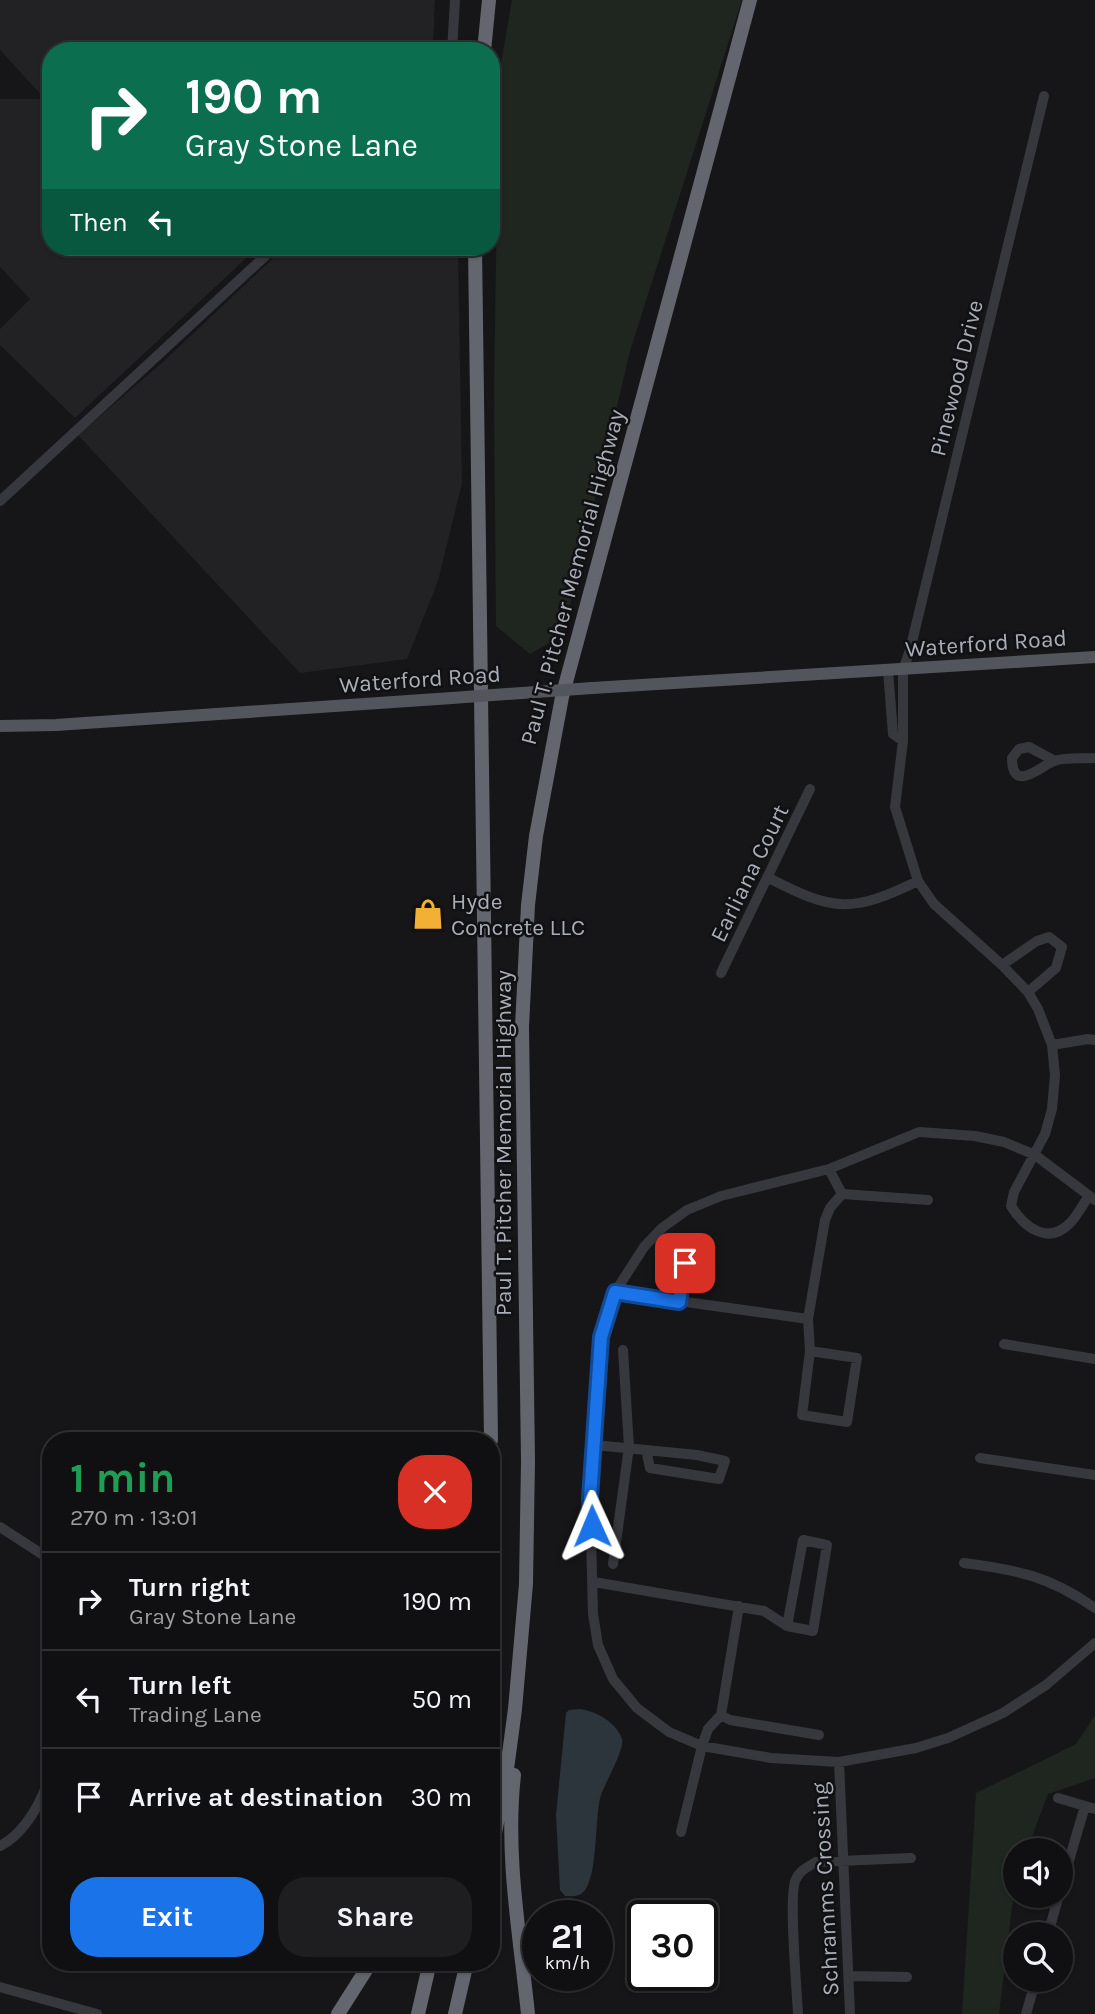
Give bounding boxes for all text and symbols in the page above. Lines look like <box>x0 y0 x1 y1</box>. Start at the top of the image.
text: 190 m <box>185 68 322 125</box>
icon: right <box>70 70 161 161</box>
text: Gray Stone Lane <box>185 127 418 164</box>
icon: left <box>142 203 180 241</box>
text: Then <box>70 207 128 238</box>
street label: Pinewood Drive <box>924 297 989 459</box>
street label: Paul T. Pitcher Memorial Highway <box>515 406 630 748</box>
street label: Waterford Road <box>904 624 1068 663</box>
street label: Waterford Road <box>338 660 502 699</box>
street label: Earliana Court <box>705 800 794 946</box>
place label: Hyde Concrete LLC <box>451 888 585 941</box>
shop icon: Hyde Concrete LLC <box>411 897 445 931</box>
street label: Paul T. Pitcher Memorial Highway <box>490 970 517 1316</box>
pin <box>655 1233 715 1293</box>
icon: arrive <box>666 1244 704 1282</box>
text: 1 min <box>70 1453 175 1503</box>
button: close <box>398 1455 472 1529</box>
position arrow <box>555 1489 629 1563</box>
text: 270 m · 13:01 <box>70 1504 198 1531</box>
text: Turn right <box>129 1572 250 1603</box>
icon: right <box>70 1582 108 1620</box>
text: 190 m <box>402 1586 472 1617</box>
text: Gray Stone Lane <box>129 1603 296 1630</box>
text: Turn left <box>129 1670 231 1701</box>
icon: left <box>70 1680 108 1718</box>
text: 50 m <box>411 1684 472 1715</box>
text: Trading Lane <box>129 1701 262 1728</box>
icon: arrive <box>70 1778 108 1816</box>
street label: Schramms Crossing <box>806 1781 845 1997</box>
text: Arrive at destination <box>129 1782 383 1813</box>
text: 30 m <box>411 1782 472 1813</box>
map controls <box>1003 1838 1073 1992</box>
button: sound <box>1003 1838 1073 1908</box>
button: Exit <box>70 1877 264 1957</box>
button: Share <box>278 1877 472 1957</box>
speed limit sign: 30 <box>627 1900 718 1991</box>
text: 21 <box>551 1916 584 1957</box>
button: search <box>1003 1922 1073 1992</box>
text: km/h <box>545 1952 590 1974</box>

